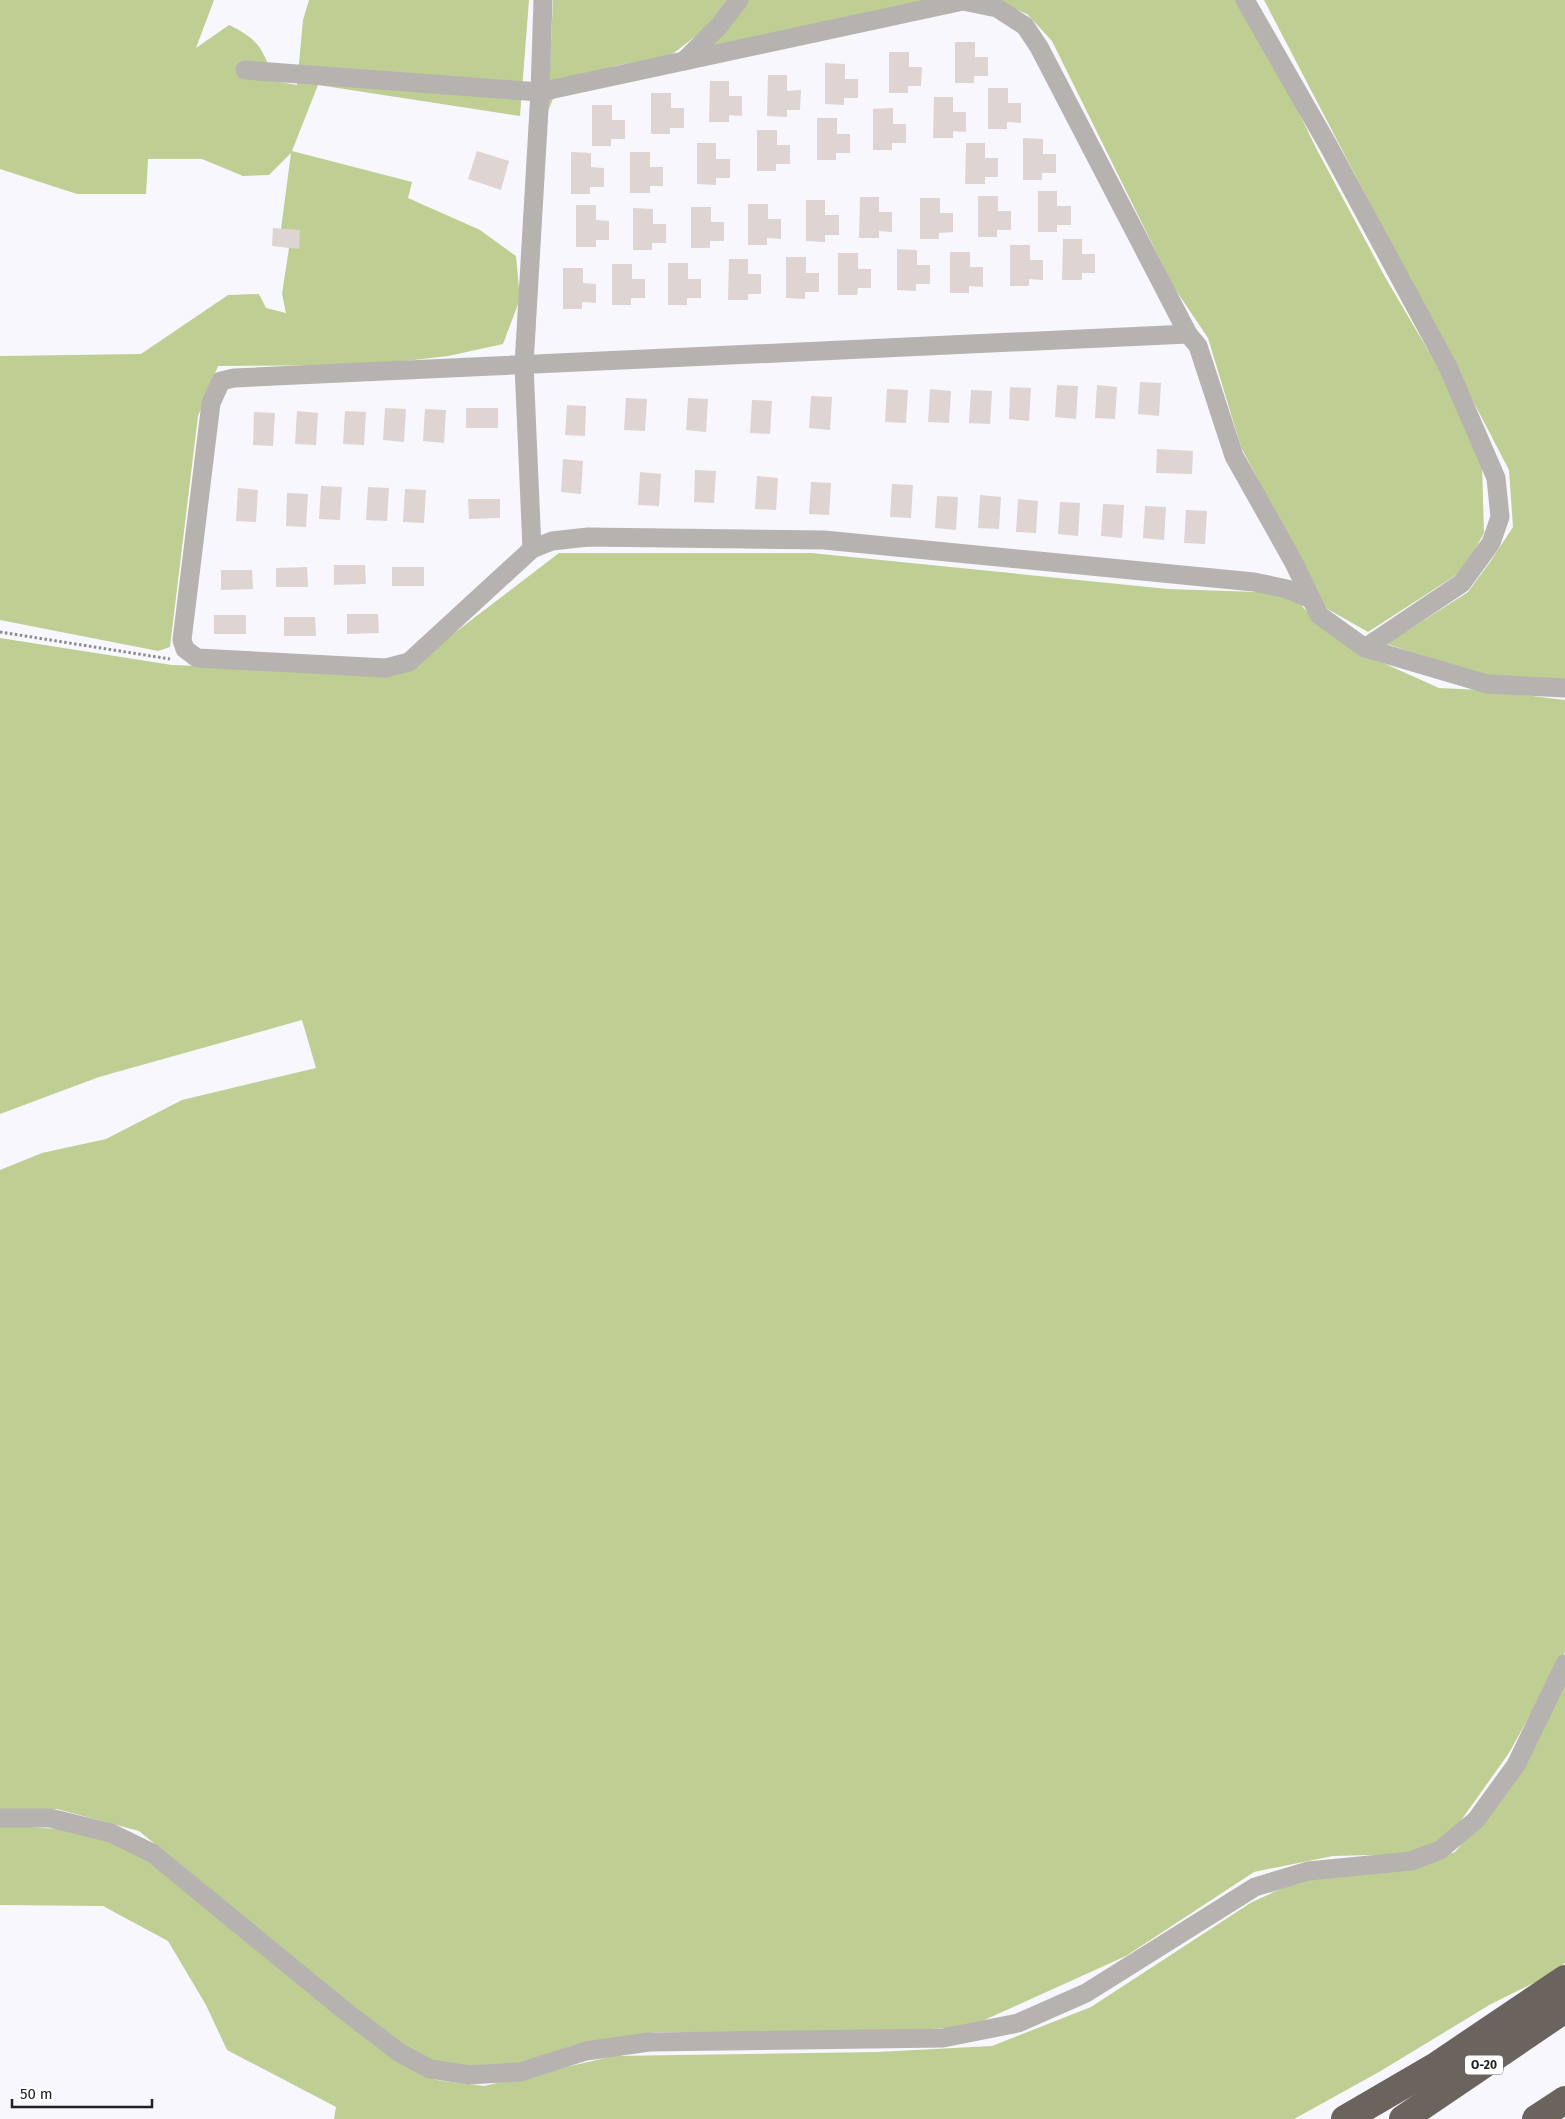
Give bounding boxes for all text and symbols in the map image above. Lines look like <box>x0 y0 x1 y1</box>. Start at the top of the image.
road number: O-20 <box>1465 2056 1503 2074</box>
scale bar <box>12 2076 152 2108</box>
text: 50 m <box>20 2085 53 2103</box>

